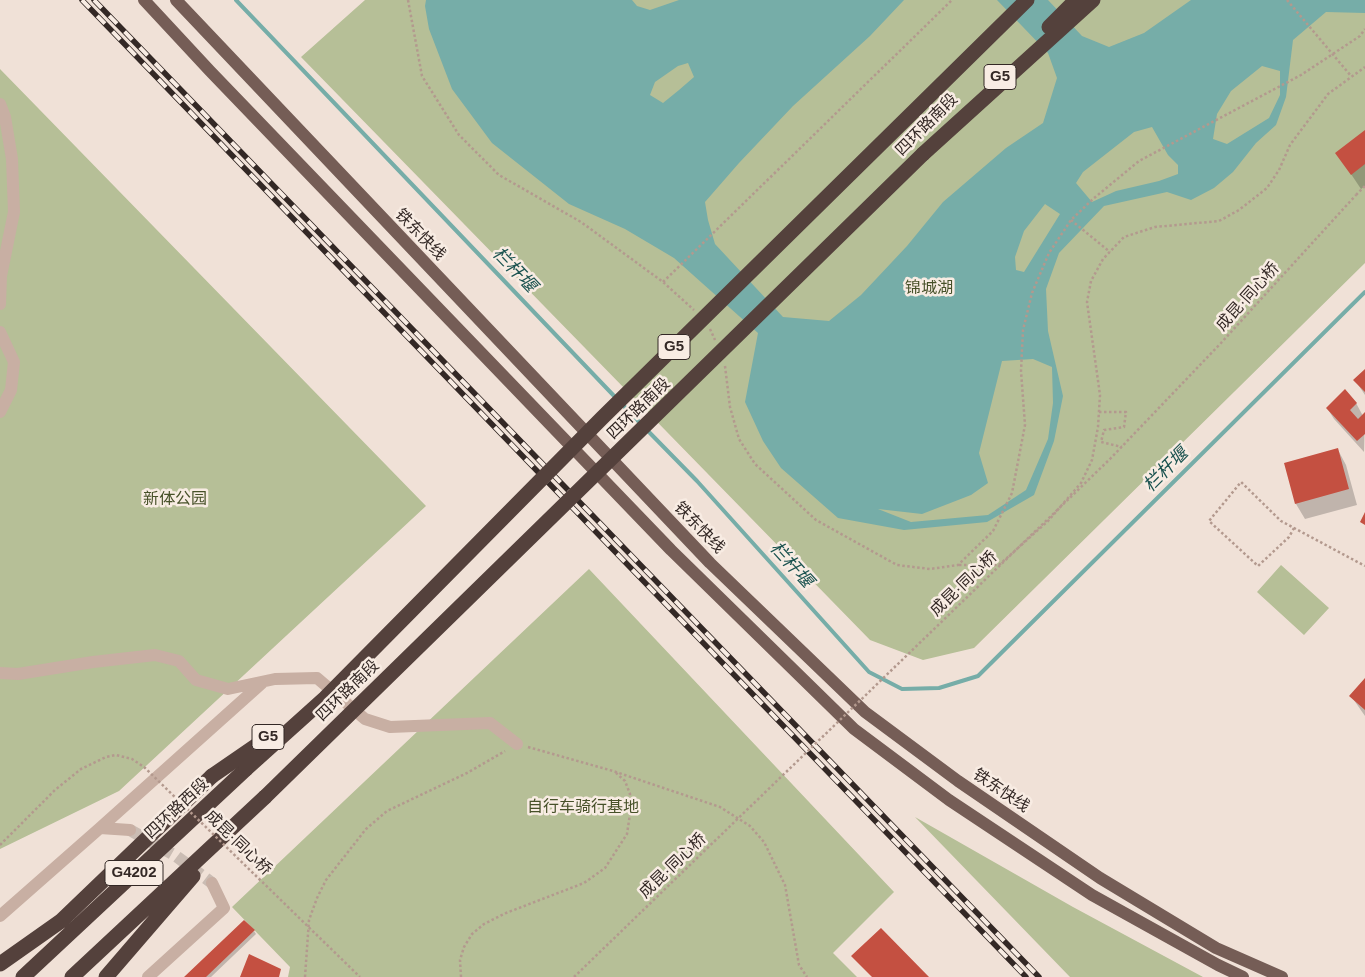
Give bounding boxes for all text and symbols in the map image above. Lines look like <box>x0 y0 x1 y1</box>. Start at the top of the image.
road number: G5 <box>984 64 1016 90</box>
street label: 四环路南段 <box>892 90 962 160</box>
street label: 铁东快线 <box>391 205 449 265</box>
water label: 栏杆堰 <box>487 243 541 297</box>
street label: 成昆·同心桥 <box>1212 259 1284 335</box>
park label: 锦城湖 <box>905 279 953 299</box>
road number: G5 <box>658 334 690 360</box>
street label: 四环路南段 <box>604 374 674 444</box>
water label: 栏杆堰 <box>1139 443 1193 497</box>
park label: 新体公园 <box>143 490 207 510</box>
street label: 铁东快线 <box>670 498 728 558</box>
water label: 栏杆堰 <box>765 538 817 592</box>
street label: 成昆·同心桥 <box>927 547 1001 621</box>
street label: 四环路南段 <box>313 656 383 726</box>
road number: G5 <box>252 724 284 750</box>
street label: 铁东快线 <box>969 765 1033 817</box>
street label: 四环路西段 <box>141 775 213 843</box>
park label: 自行车骑行基地 <box>527 798 639 818</box>
street label: 成昆·同心桥 <box>201 806 275 880</box>
street label: 成昆·同心桥 <box>636 829 710 903</box>
road number: G4202 <box>105 860 163 886</box>

